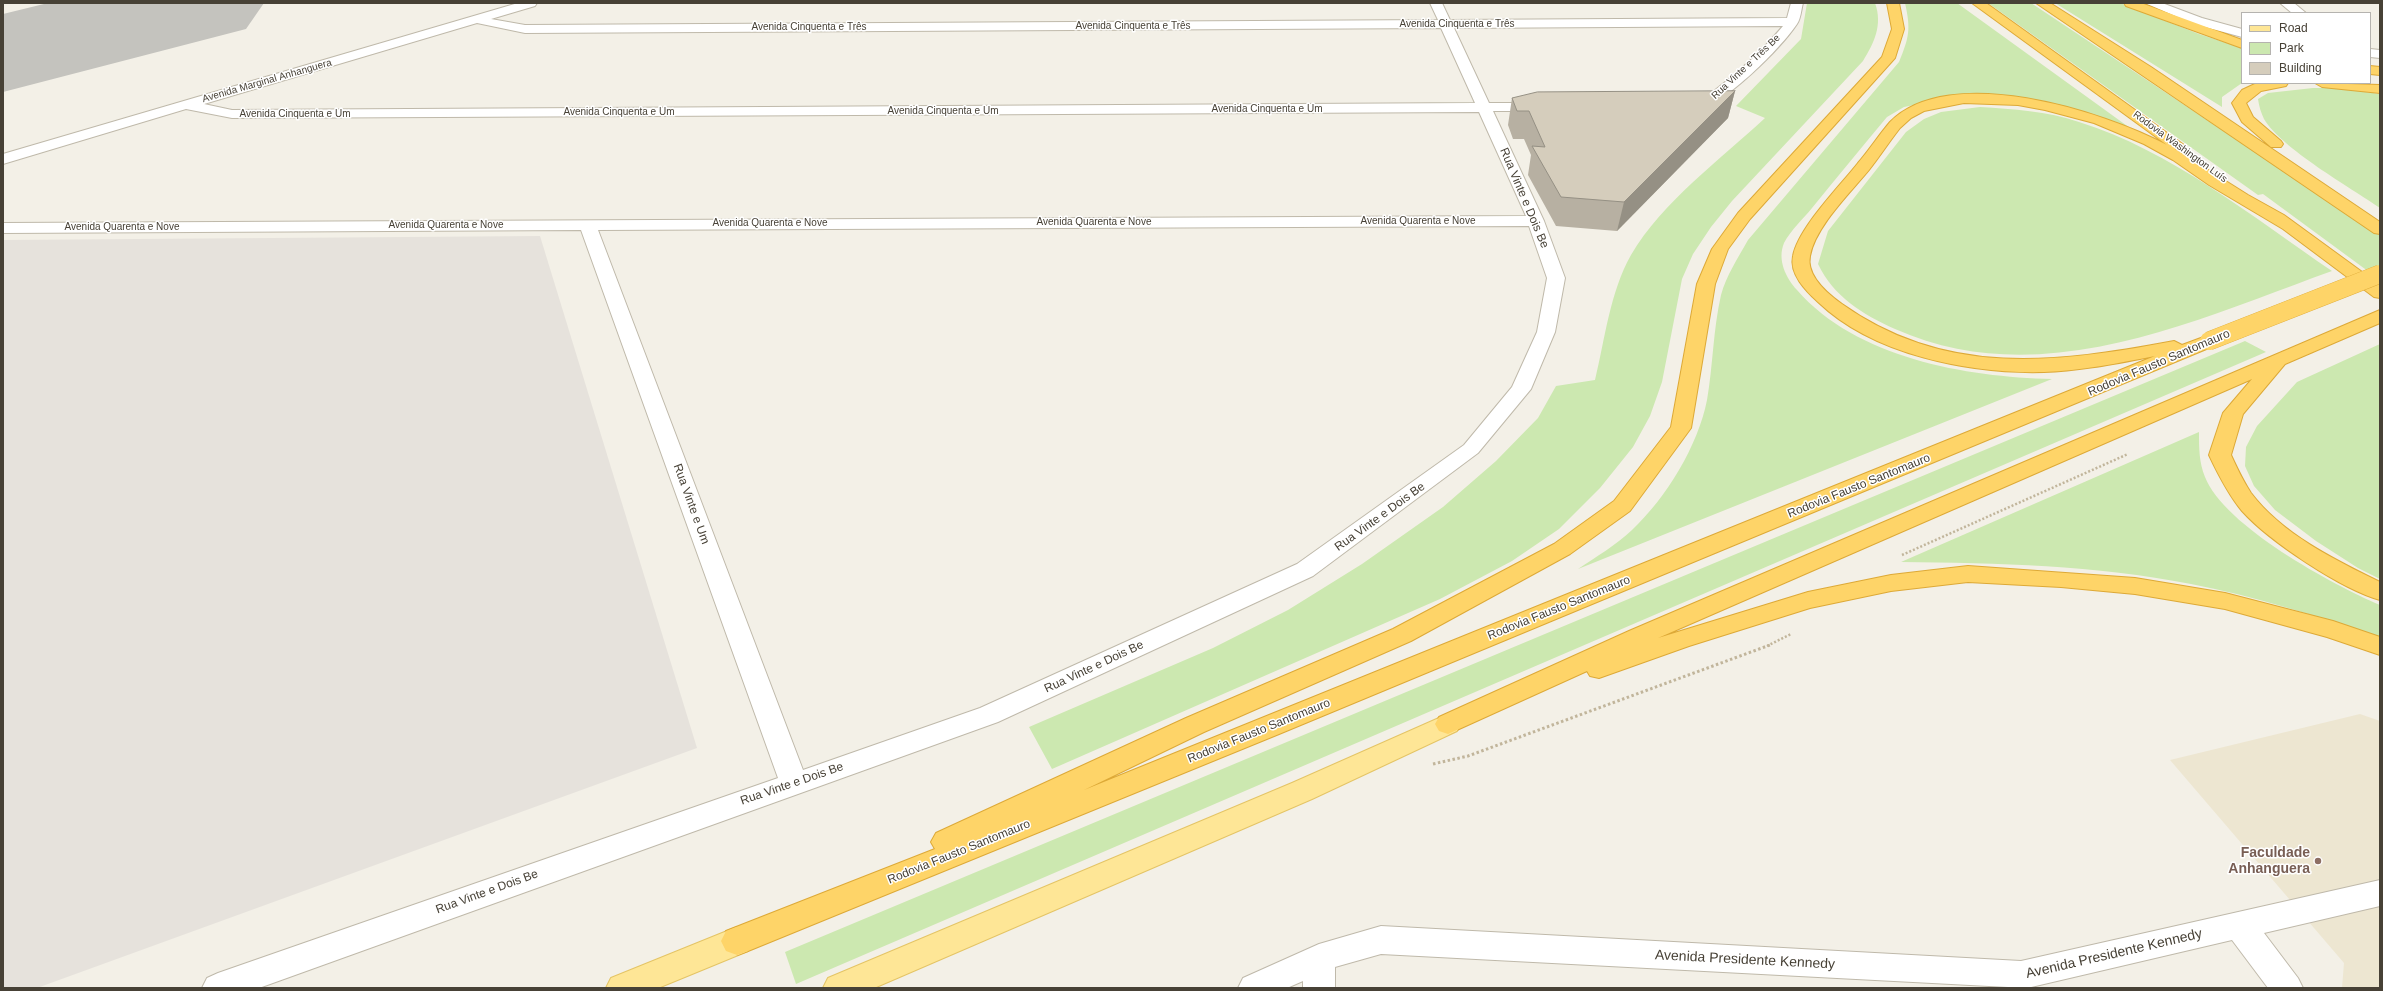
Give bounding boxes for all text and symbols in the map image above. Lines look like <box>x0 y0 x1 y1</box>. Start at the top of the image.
legend <box>2241 12 2371 84</box>
street label: Avenida Cinquenta e Três <box>1399 18 1515 30</box>
street label: Avenida Cinquenta e Três <box>1075 20 1191 32</box>
street label: Avenida Cinquenta e Três <box>751 21 867 33</box>
text: Road <box>2279 21 2308 35</box>
street label: Rua Vinte e Três Be <box>1709 32 1783 102</box>
text: Park <box>2279 41 2304 55</box>
street label: Avenida Marginal Anhanguera <box>201 57 333 105</box>
text: Building <box>2279 61 2322 75</box>
street label: Avenida Cinquenta e Um <box>1212 103 1322 115</box>
street label: Avenida Cinquenta e Um <box>888 105 998 117</box>
street label: Avenida Cinquenta e Um <box>564 106 674 118</box>
street label: Avenida Cinquenta e Um <box>240 108 350 120</box>
street label: Rodovia Washington Luís <box>2131 109 2229 185</box>
street label: Rua Vinte e Dois Be <box>1496 146 1552 250</box>
street label: Avenida Quarenta e Nove <box>1361 215 1475 227</box>
street label: Avenida Quarenta e Nove <box>1037 216 1151 228</box>
street label: Avenida Quarenta e Nove <box>713 217 827 229</box>
street label: Avenida Quarenta e Nove <box>389 219 503 231</box>
street label: Avenida Quarenta e Nove <box>65 221 179 233</box>
street label: Rodovia Fausto Santomauro <box>2086 327 2232 399</box>
street label: Rodovia Fausto Santomauro <box>1785 451 1933 521</box>
street label: Rua Vinte e Um <box>670 462 712 546</box>
street label: Rua Vinte e Dois Be <box>1332 479 1428 555</box>
street label: Rodovia Fausto Santomauro <box>1485 573 1633 643</box>
street label: Rua Vinte e Dois Be <box>1042 638 1146 696</box>
street label: Rodovia Fausto Santomauro <box>1185 696 1333 766</box>
street label: Rua Vinte e Dois Be <box>739 760 845 808</box>
street label: Rodovia Fausto Santomauro <box>885 817 1033 887</box>
place label: Faculdade Anhanguera <box>2228 845 2310 878</box>
marker: Faculdade Anhanguera <box>2313 856 2323 866</box>
street label: Rua Vinte e Dois Be <box>434 867 540 917</box>
street label: Avenida Presidente Kennedy <box>2024 926 2204 982</box>
street label: Avenida Presidente Kennedy <box>1655 947 1835 973</box>

